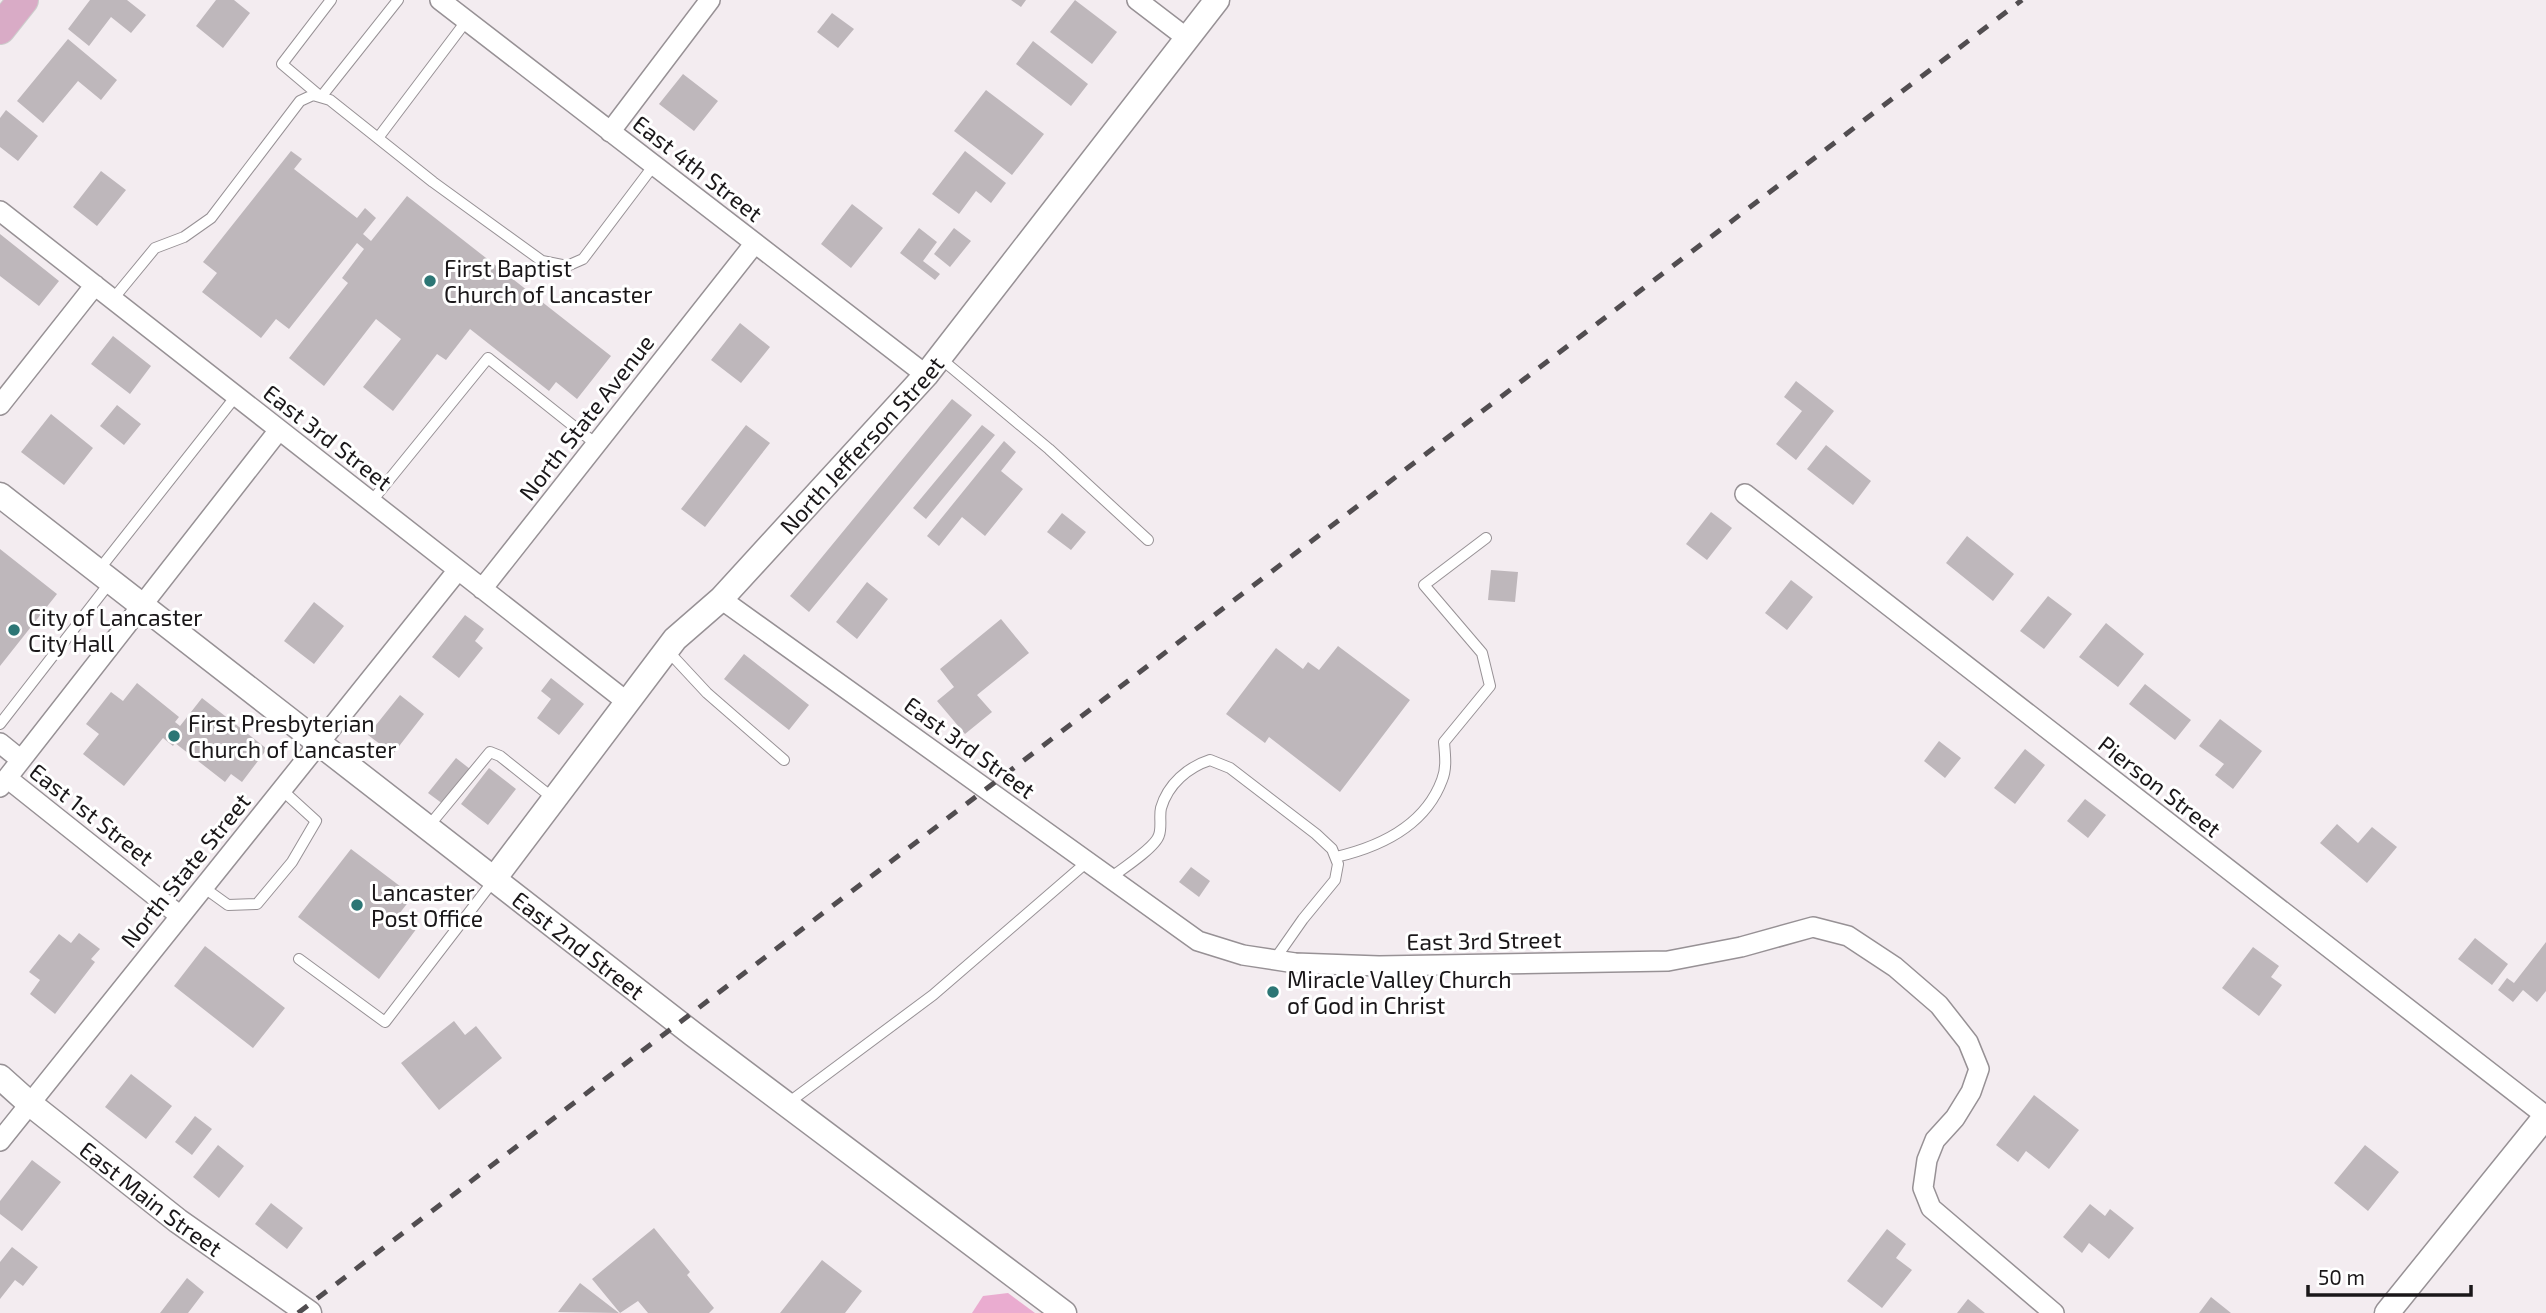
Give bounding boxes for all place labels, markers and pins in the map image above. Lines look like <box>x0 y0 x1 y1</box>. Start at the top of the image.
place label: First Baptist Church of Lancaster <box>444 254 652 308</box>
marker: First Baptist Church of Lancaster <box>422 273 438 289</box>
place label: City of Lancaster City Hall <box>28 603 203 657</box>
marker: City of Lancaster City Hall <box>6 622 22 638</box>
place label: First Presbyterian Church of Lancaster <box>188 709 396 763</box>
marker: First Presbyterian Church of Lancaster <box>166 728 182 744</box>
place label: Lancaster Post Office <box>371 878 483 932</box>
marker: Lancaster Post Office <box>349 897 365 913</box>
place label: Miracle Valley Church of God in Christ <box>1287 965 1512 1019</box>
marker: Miracle Valley Church of God in Christ <box>1265 984 1281 1000</box>

